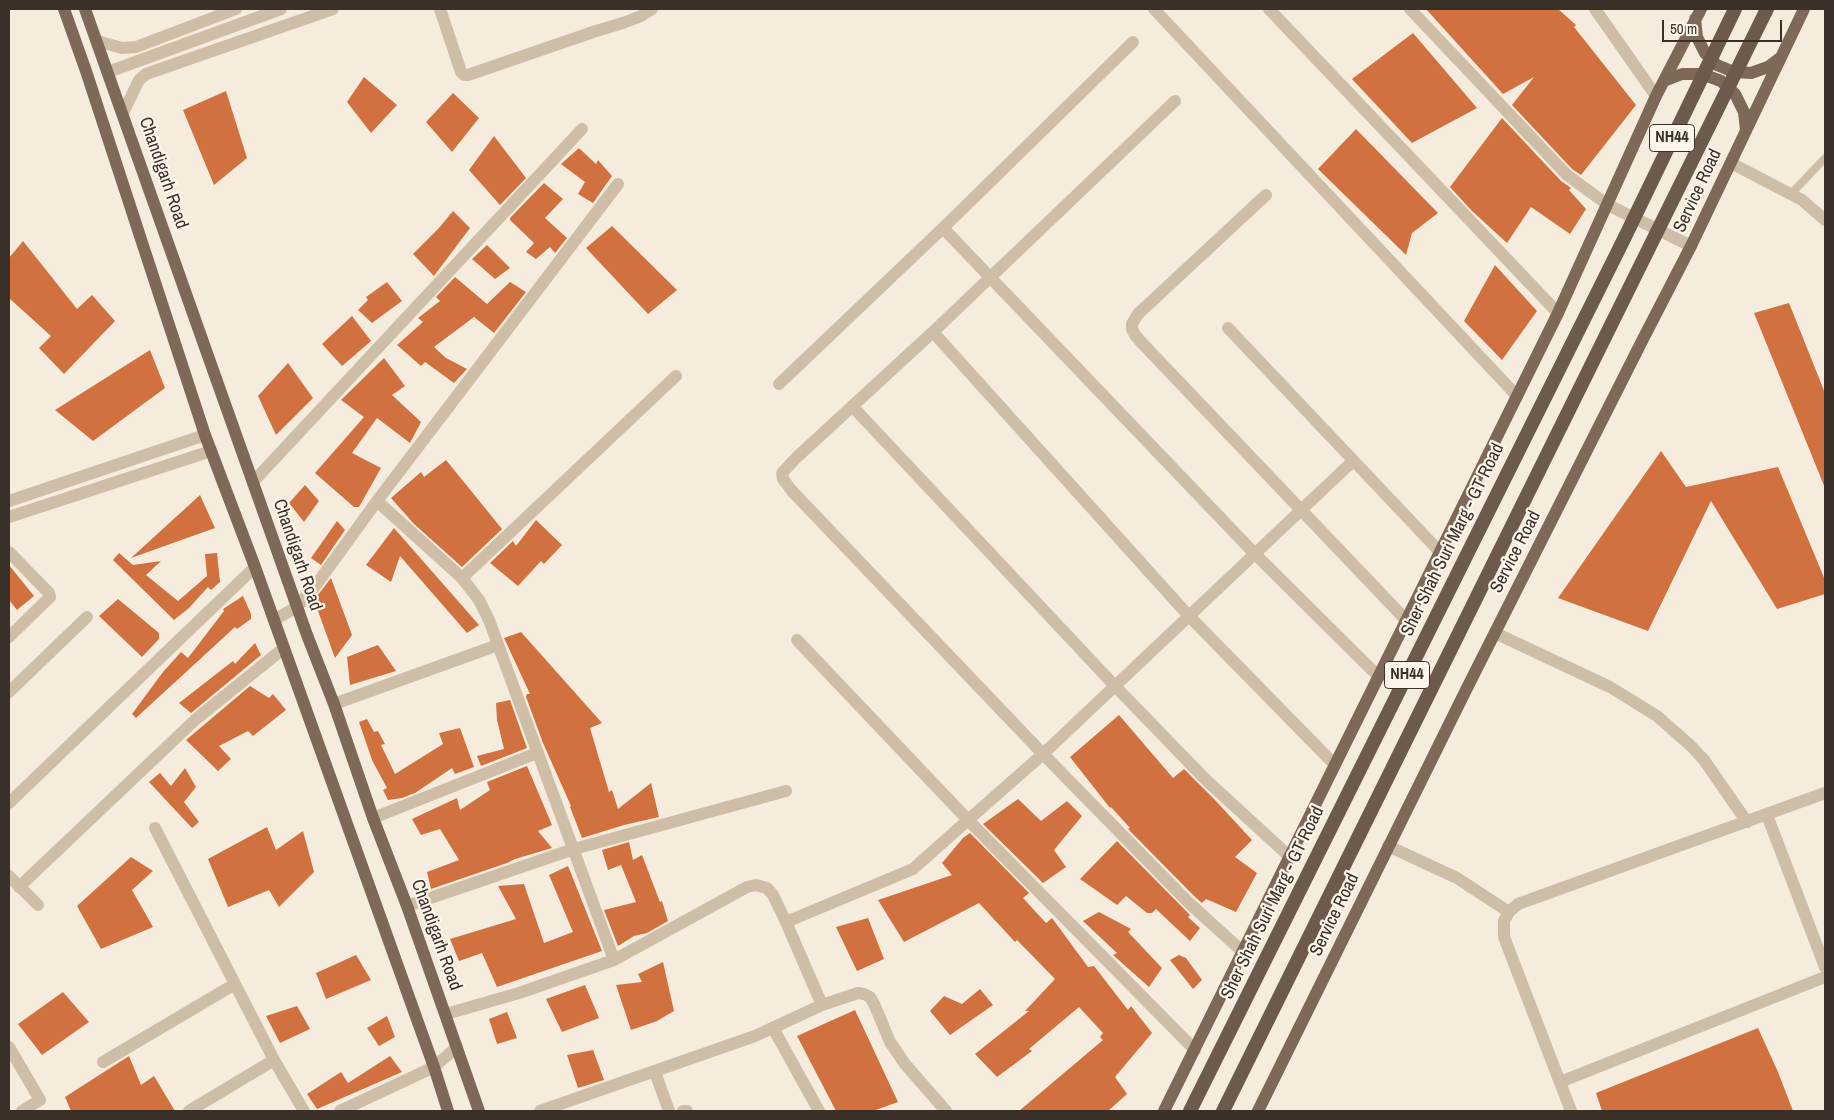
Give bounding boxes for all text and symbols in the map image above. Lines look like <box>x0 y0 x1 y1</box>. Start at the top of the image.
scale bar <box>1664 10 1784 42</box>
text: 50 m <box>1670 18 1697 39</box>
street label: Chandigarh Road <box>134 114 192 232</box>
road number: NH44 <box>1650 125 1694 152</box>
street label: Service Road <box>1669 146 1727 236</box>
street label: Sher Shah Suri Marg - GT Road <box>1397 440 1509 640</box>
street label: Chandigarh Road <box>268 496 326 614</box>
street label: Service Road <box>1486 507 1546 597</box>
road number: NH44 <box>1384 662 1430 688</box>
street label: Sher Shah Suri Marg - GT Road <box>1217 803 1329 1003</box>
street label: Service Road <box>1306 870 1364 960</box>
street label: Chandigarh Road <box>406 877 466 993</box>

